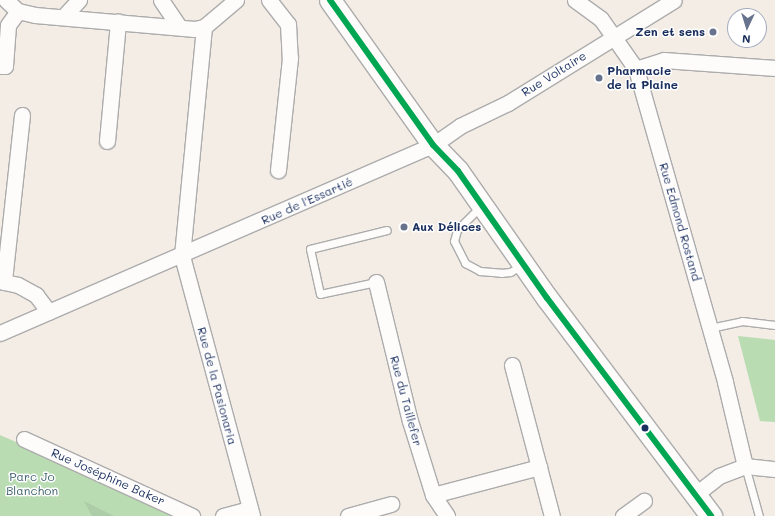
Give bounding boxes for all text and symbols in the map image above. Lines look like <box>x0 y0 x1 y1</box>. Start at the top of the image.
north arrow <box>727 8 767 48</box>
place label: Zen et sens <box>635 25 705 39</box>
marker: Zen et sens <box>708 27 718 37</box>
text: N <box>742 32 751 47</box>
street label: Rue Voltaire <box>519 48 589 100</box>
place label: Pharmacie de la Plaine <box>607 64 678 92</box>
marker: Pharmacie de la Plaine <box>594 73 604 83</box>
street label: Rue Edmond Rostand <box>656 161 704 283</box>
street label: Rue de l'Essartié <box>259 174 355 228</box>
place label: Aux Délices <box>412 220 481 234</box>
marker: Aux Délices <box>399 222 409 232</box>
street label: Rue de la Pasionaria <box>194 325 240 447</box>
street label: Rue du Taillefer <box>387 354 425 448</box>
unlabelled marker <box>640 423 650 433</box>
street label: Rue Joséphine Baker <box>49 445 167 509</box>
park label: Parc Jo Blanchon <box>6 470 58 498</box>

